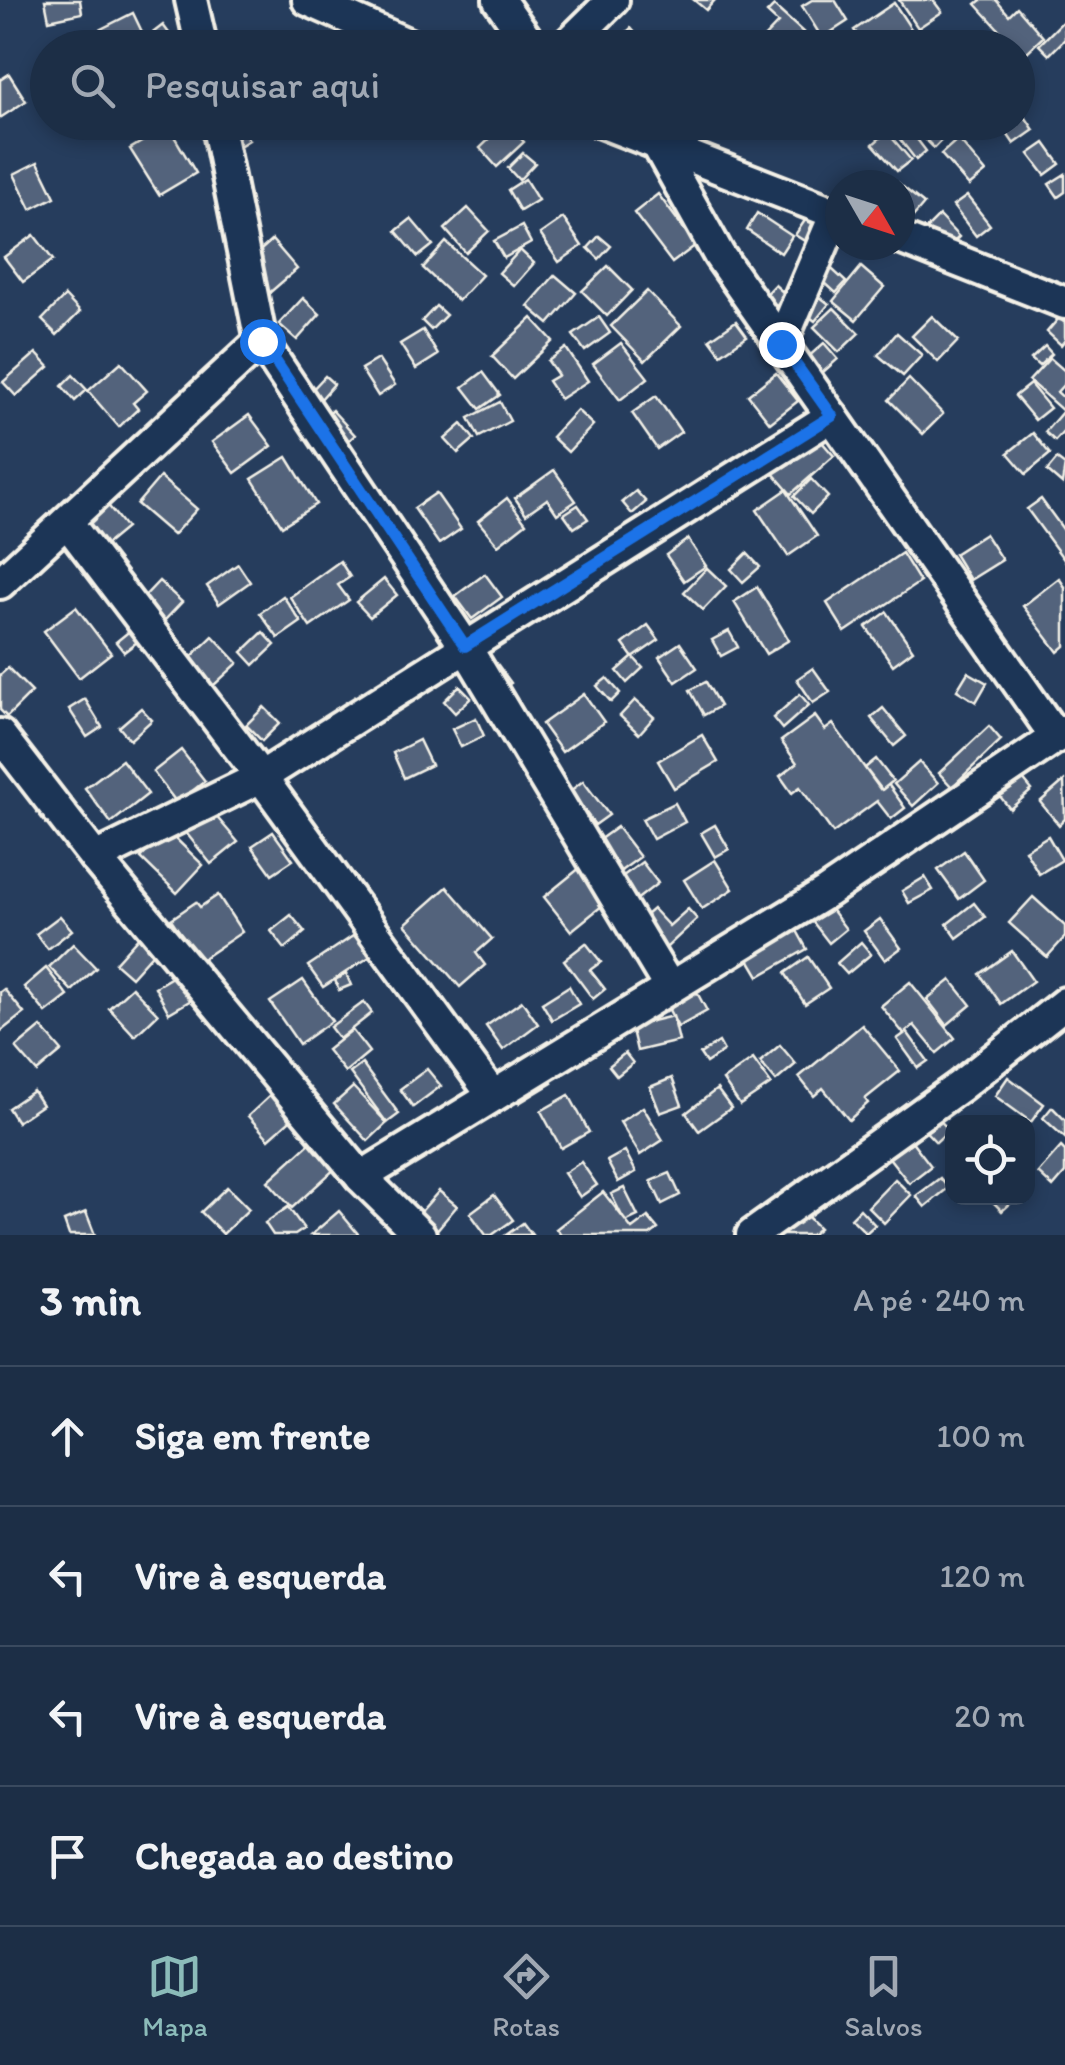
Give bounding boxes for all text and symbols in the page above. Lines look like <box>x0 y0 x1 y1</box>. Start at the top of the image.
search box <box>30 30 1035 140</box>
icon: search <box>65 58 120 113</box>
text: Pesquisar aqui <box>145 62 380 108</box>
north arrow <box>825 170 915 260</box>
route start <box>240 319 286 365</box>
route end <box>759 322 805 368</box>
map controls <box>945 1115 1035 1205</box>
button: locate <box>945 1115 1035 1205</box>
text: 3 min <box>40 1275 141 1326</box>
text: A pé · 240 m <box>853 1281 1025 1319</box>
icon: ahead <box>40 1409 95 1464</box>
text: Siga em frente <box>135 1413 371 1459</box>
text: 100 m <box>937 1417 1025 1455</box>
icon: left <box>40 1549 95 1604</box>
text: Vire à esquerda <box>135 1553 386 1599</box>
text: 120 m <box>939 1557 1025 1595</box>
icon: left <box>40 1689 95 1744</box>
text: Vire à esquerda <box>135 1693 386 1739</box>
text: 20 m <box>954 1697 1025 1735</box>
icon: arrive <box>40 1829 95 1884</box>
text: Chegada ao destino <box>135 1833 454 1879</box>
tab: Mapa <box>142 1949 208 2043</box>
tab: Rotas <box>492 1949 560 2043</box>
tab: Salvos <box>845 1949 923 2043</box>

